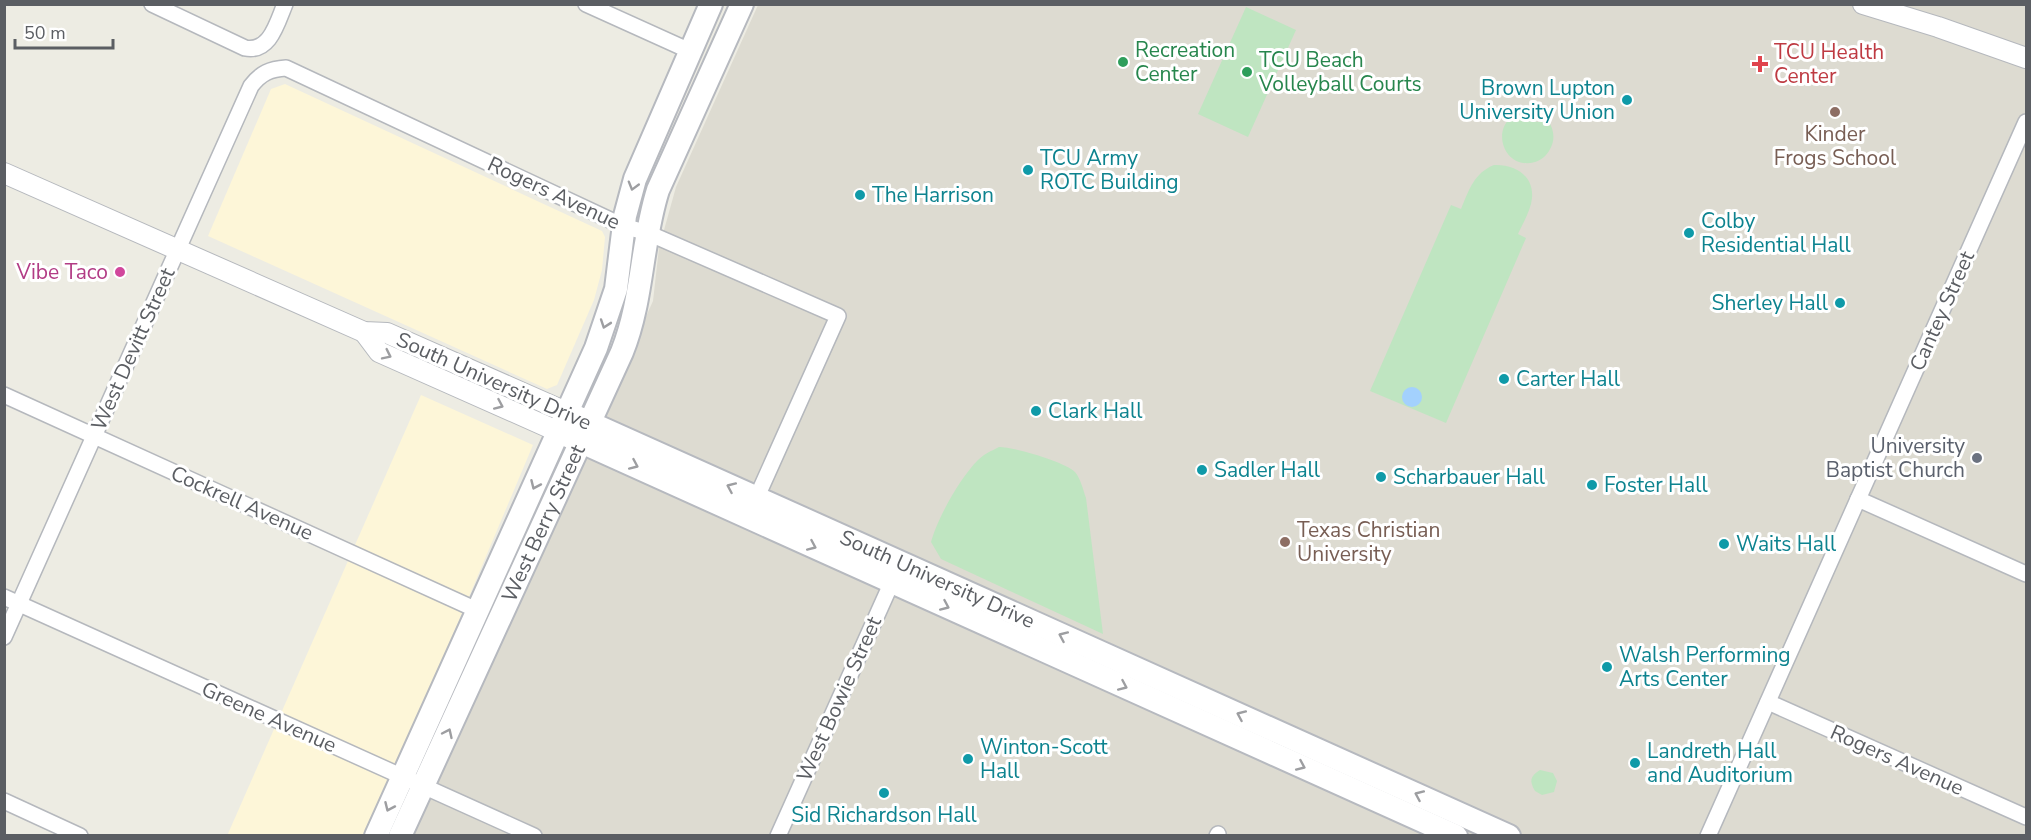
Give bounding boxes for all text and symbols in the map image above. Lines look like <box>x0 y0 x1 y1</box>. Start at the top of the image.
scale bar <box>15 12 112 50</box>
text: 50 m <box>24 21 66 45</box>
place label: Recreation Center <box>1135 36 1235 88</box>
place label: TCU Health Center <box>1774 38 1884 90</box>
place label: TCU Beach Volleyball Courts <box>1258 46 1422 98</box>
marker: Recreation Center <box>1116 55 1130 69</box>
marker: TCU Health Center <box>1751 55 1769 73</box>
marker: TCU Beach Volleyball Courts <box>1240 65 1254 79</box>
place label: Brown Lupton University Union <box>1459 74 1615 126</box>
marker: Brown Lupton University Union <box>1620 93 1634 107</box>
marker: Kinder Frogs School <box>1828 105 1842 119</box>
place label: Kinder Frogs School <box>1774 120 1897 172</box>
place label: TCU Army ROTC Building <box>1040 144 1179 196</box>
street label: Rogers Avenue <box>483 150 625 236</box>
marker: TCU Army ROTC Building <box>1021 163 1035 177</box>
one-way arrow <box>627 181 640 191</box>
place label: The Harrison <box>872 181 994 209</box>
marker: The Harrison <box>853 188 867 202</box>
place label: Colby Residential Hall <box>1701 207 1852 259</box>
marker: Colby Residential Hall <box>1682 226 1696 240</box>
street label: Cantey Street <box>1903 246 1981 375</box>
place label: Vibe Taco <box>15 258 108 286</box>
street label: West Devitt Street <box>85 263 182 435</box>
marker: Vibe Taco <box>113 265 127 279</box>
place label: Sherley Hall <box>1712 289 1829 317</box>
marker: Sherley Hall <box>1833 296 1847 310</box>
one-way arrow <box>599 318 612 329</box>
street label: South University Drive <box>392 325 596 437</box>
one-way arrow <box>381 348 392 360</box>
place label: Carter Hall <box>1516 365 1621 393</box>
marker: Carter Hall <box>1497 372 1511 386</box>
place label: Clark Hall <box>1048 397 1143 425</box>
one-way arrow <box>492 398 503 410</box>
marker: Clark Hall <box>1029 404 1043 418</box>
place label: University Baptist Church <box>1826 432 1965 484</box>
street label: West Berry Street <box>495 439 592 607</box>
marker: University Baptist Church <box>1970 451 1984 465</box>
place label: Sadler Hall <box>1214 456 1321 484</box>
one-way arrow <box>628 458 639 470</box>
street label: Cockrell Avenue <box>166 459 318 547</box>
marker: Sadler Hall <box>1195 463 1209 477</box>
place label: Scharbauer Hall <box>1393 463 1546 491</box>
marker: Scharbauer Hall <box>1374 470 1388 484</box>
place label: Foster Hall <box>1604 471 1708 499</box>
marker: Foster Hall <box>1585 478 1599 492</box>
one-way arrow <box>531 479 543 490</box>
one-way arrow <box>726 483 737 495</box>
place label: Texas Christian University <box>1297 516 1440 568</box>
street label: South University Drive <box>835 523 1039 635</box>
place label: Waits Hall <box>1736 530 1837 558</box>
marker: Texas Christian University <box>1278 535 1292 549</box>
marker: Waits Hall <box>1717 537 1731 551</box>
one-way arrow <box>805 538 816 550</box>
one-way arrow <box>939 598 950 610</box>
street label: West Bowie Street <box>790 611 888 786</box>
one-way arrow <box>1058 631 1069 643</box>
place label: Walsh Performing Arts Center <box>1619 641 1791 693</box>
marker: Walsh Performing Arts Center <box>1600 660 1614 674</box>
street label: Greene Avenue <box>197 675 341 759</box>
one-way arrow <box>1116 679 1127 691</box>
one-way arrow <box>1236 711 1247 723</box>
street label: Rogers Avenue <box>1826 718 1968 802</box>
one-way arrow <box>440 729 452 740</box>
place label: Winton-Scott Hall <box>980 733 1108 785</box>
place label: Landreth Hall and Auditorium <box>1647 737 1793 789</box>
marker: Winton-Scott Hall <box>961 752 975 766</box>
marker: Landreth Hall and Auditorium <box>1628 756 1642 770</box>
one-way arrow <box>1294 759 1305 771</box>
marker: Sid Richardson Hall <box>877 786 891 800</box>
one-way arrow <box>1414 790 1425 802</box>
one-way arrow <box>384 800 396 811</box>
place label: Sid Richardson Hall <box>791 801 977 829</box>

